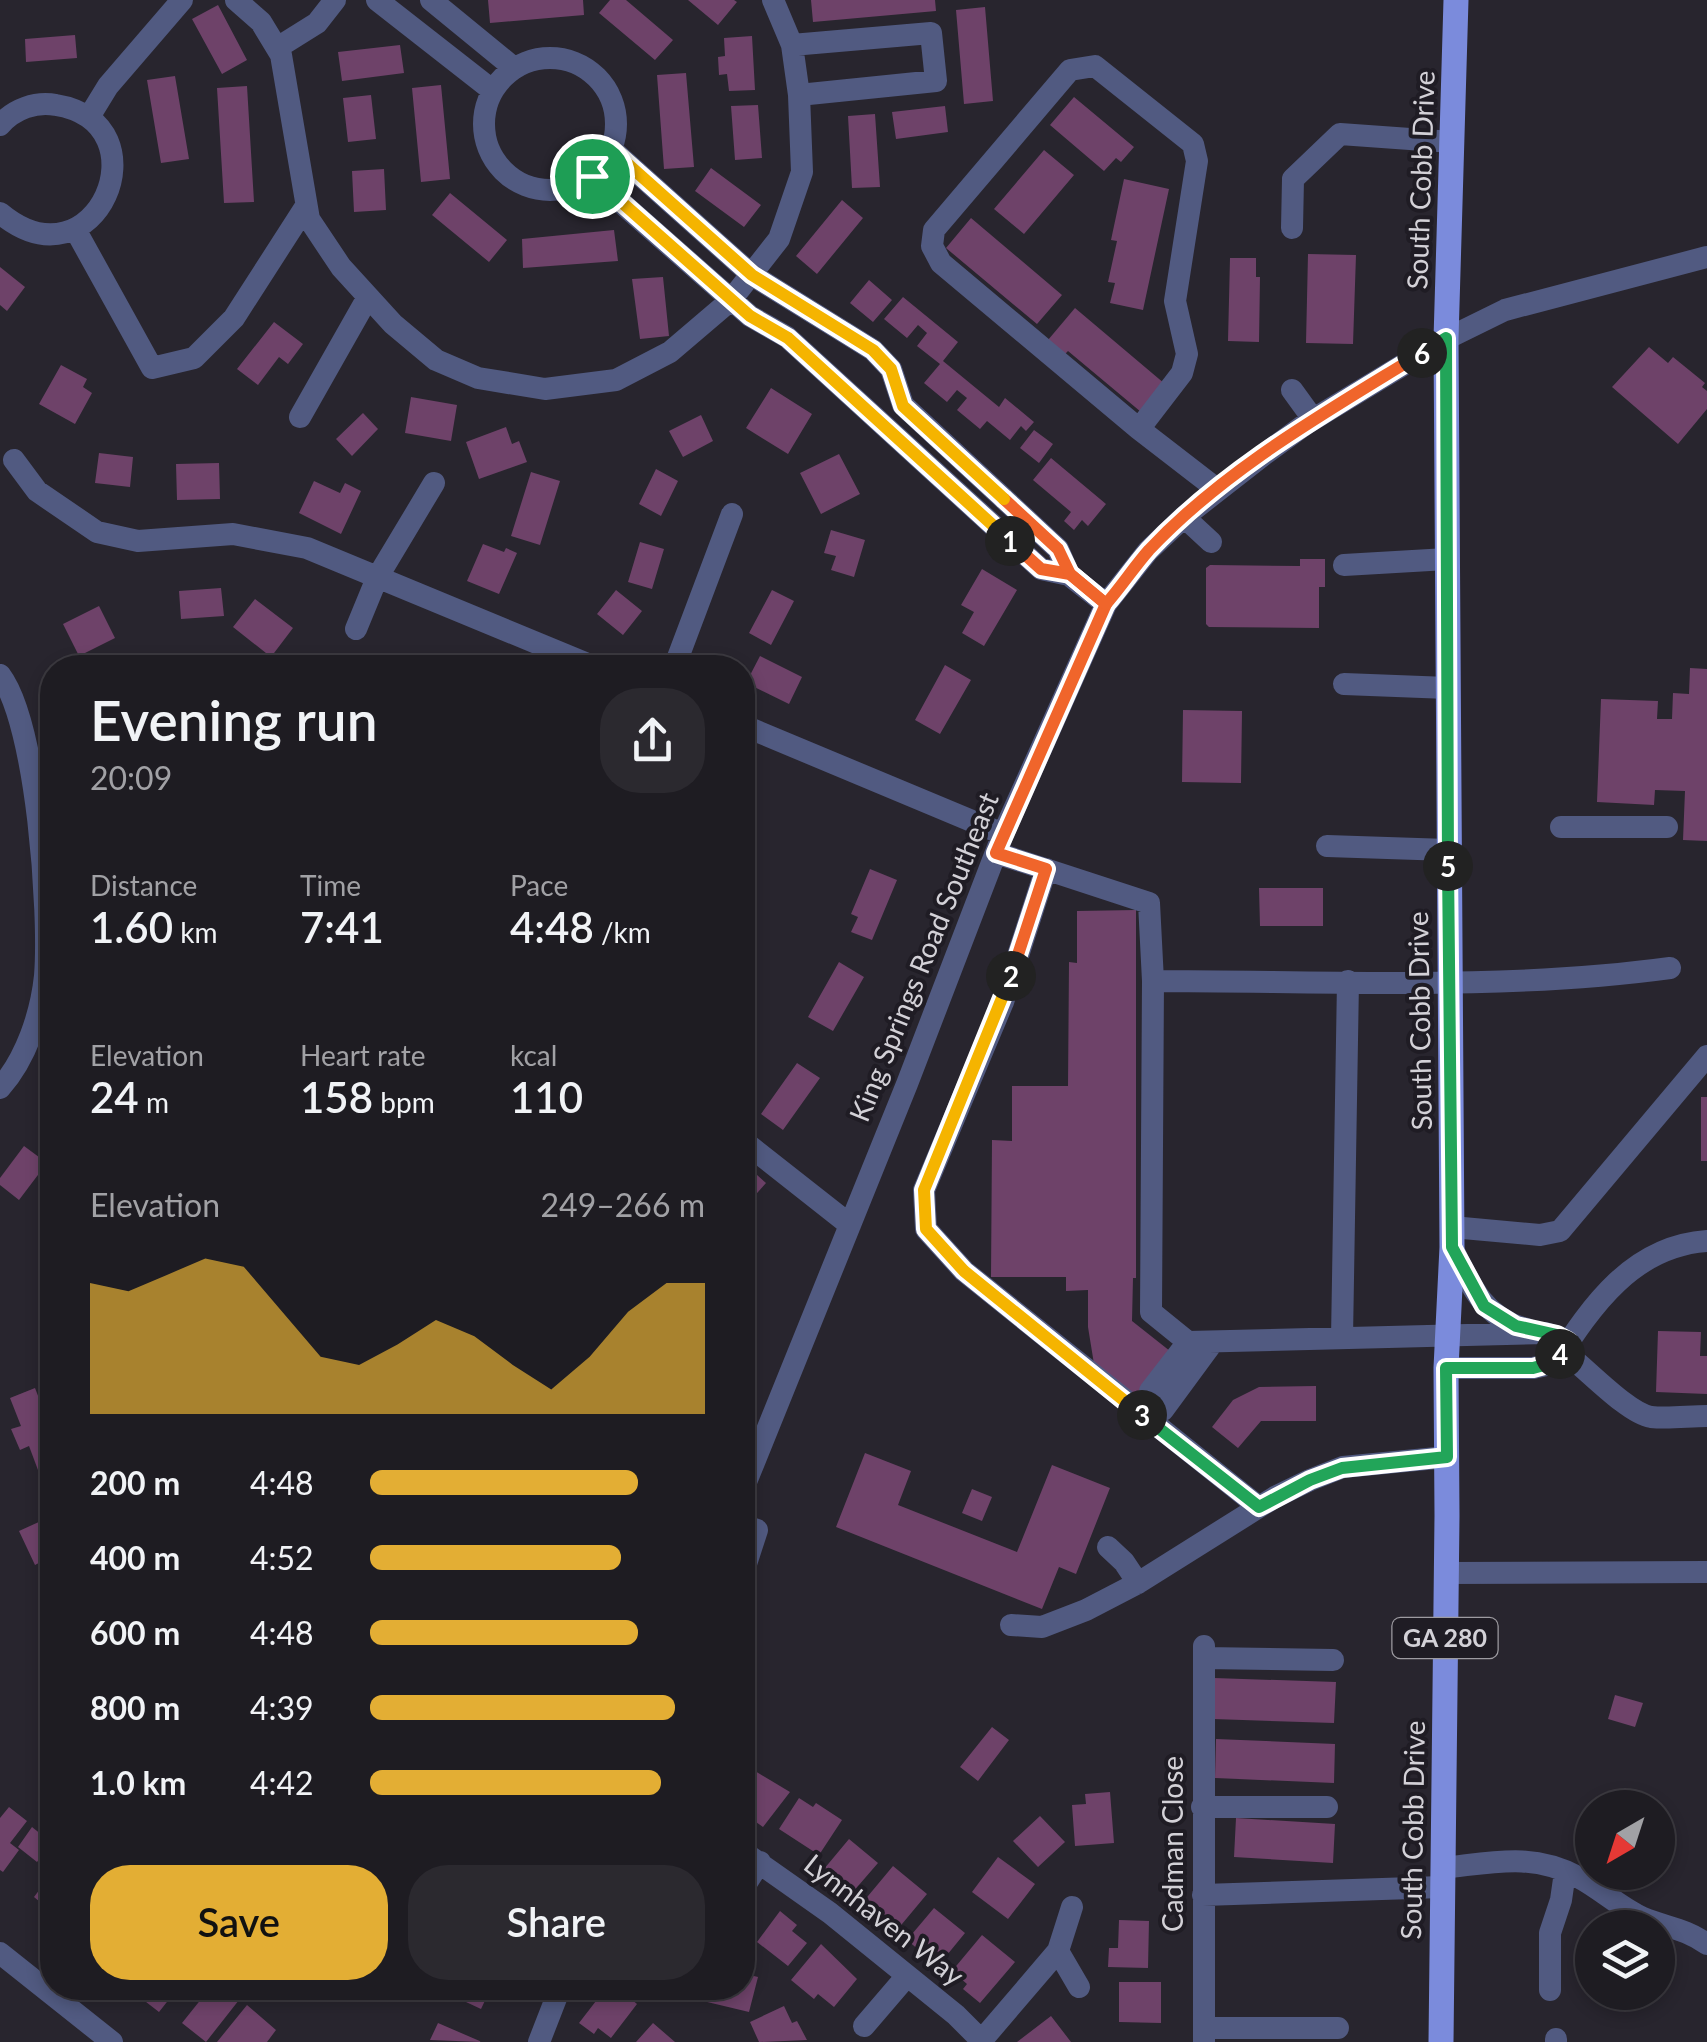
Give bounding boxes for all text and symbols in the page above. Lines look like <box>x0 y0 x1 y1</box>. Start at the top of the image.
street label: South Cobb Drive <box>1399 70 1441 290</box>
pin <box>550 134 635 219</box>
icon: arrive <box>565 149 620 204</box>
pin: 6 <box>1397 328 1447 378</box>
text: 6 <box>1414 336 1430 370</box>
pin: 1 <box>985 516 1035 566</box>
text: 1 <box>1002 524 1018 558</box>
text: Evening run <box>90 687 378 753</box>
button: share <box>600 688 705 793</box>
text: 20:09 <box>90 758 172 797</box>
street label: King Springs Road Southeast <box>841 787 1005 1126</box>
pin: 5 <box>1423 841 1473 891</box>
text: 5 <box>1440 849 1456 883</box>
text: Distance <box>90 868 197 902</box>
text: Time <box>300 868 361 902</box>
text: Pace <box>510 868 568 902</box>
text: 1.60 <box>90 902 173 952</box>
text: 7:41 <box>300 902 384 952</box>
text: 4:48 <box>510 902 594 952</box>
street label: South Cobb Drive <box>1400 911 1438 1131</box>
text: km <box>173 915 217 949</box>
text: /km <box>594 915 651 949</box>
pin: 2 <box>986 951 1036 1001</box>
text: 2 <box>1003 959 1019 993</box>
text: Elevation <box>90 1038 204 1072</box>
text: Heart rate <box>300 1038 426 1072</box>
text: kcal <box>510 1038 557 1072</box>
text: 24 <box>90 1072 139 1122</box>
text: 158 <box>300 1072 373 1122</box>
text: 110 <box>510 1072 583 1122</box>
text: m <box>139 1085 169 1119</box>
text: bpm <box>373 1085 435 1119</box>
text: Elevation <box>90 1185 220 1224</box>
text: 249–266 m <box>541 1185 705 1224</box>
pin: 4 <box>1535 1329 1585 1379</box>
text: 4 <box>1552 1337 1568 1371</box>
pin: 3 <box>1117 1390 1167 1440</box>
text: 3 <box>1134 1398 1150 1432</box>
text: 200 m <box>90 1463 180 1502</box>
text: 4:48 <box>250 1463 314 1502</box>
text: 400 m <box>90 1538 180 1577</box>
text: 4:52 <box>250 1538 314 1577</box>
text: 600 m <box>90 1613 180 1652</box>
text: 4:48 <box>250 1613 314 1652</box>
road number: GA 280 <box>1392 1618 1498 1658</box>
text: 800 m <box>90 1688 180 1727</box>
text: 4:39 <box>250 1688 314 1727</box>
street label: South Cobb Drive <box>1393 1720 1431 1940</box>
street label: Cadman Close <box>1155 1756 1189 1932</box>
text: 1.0 km <box>90 1763 186 1802</box>
text: 4:42 <box>250 1763 314 1802</box>
north arrow <box>1575 1790 1675 1890</box>
map controls <box>1575 1790 1675 2010</box>
street label: Lynnhaven Way <box>798 1846 972 1992</box>
button: Save <box>90 1865 388 1980</box>
button: Share <box>408 1865 705 1980</box>
button: layers <box>1575 1910 1675 2010</box>

